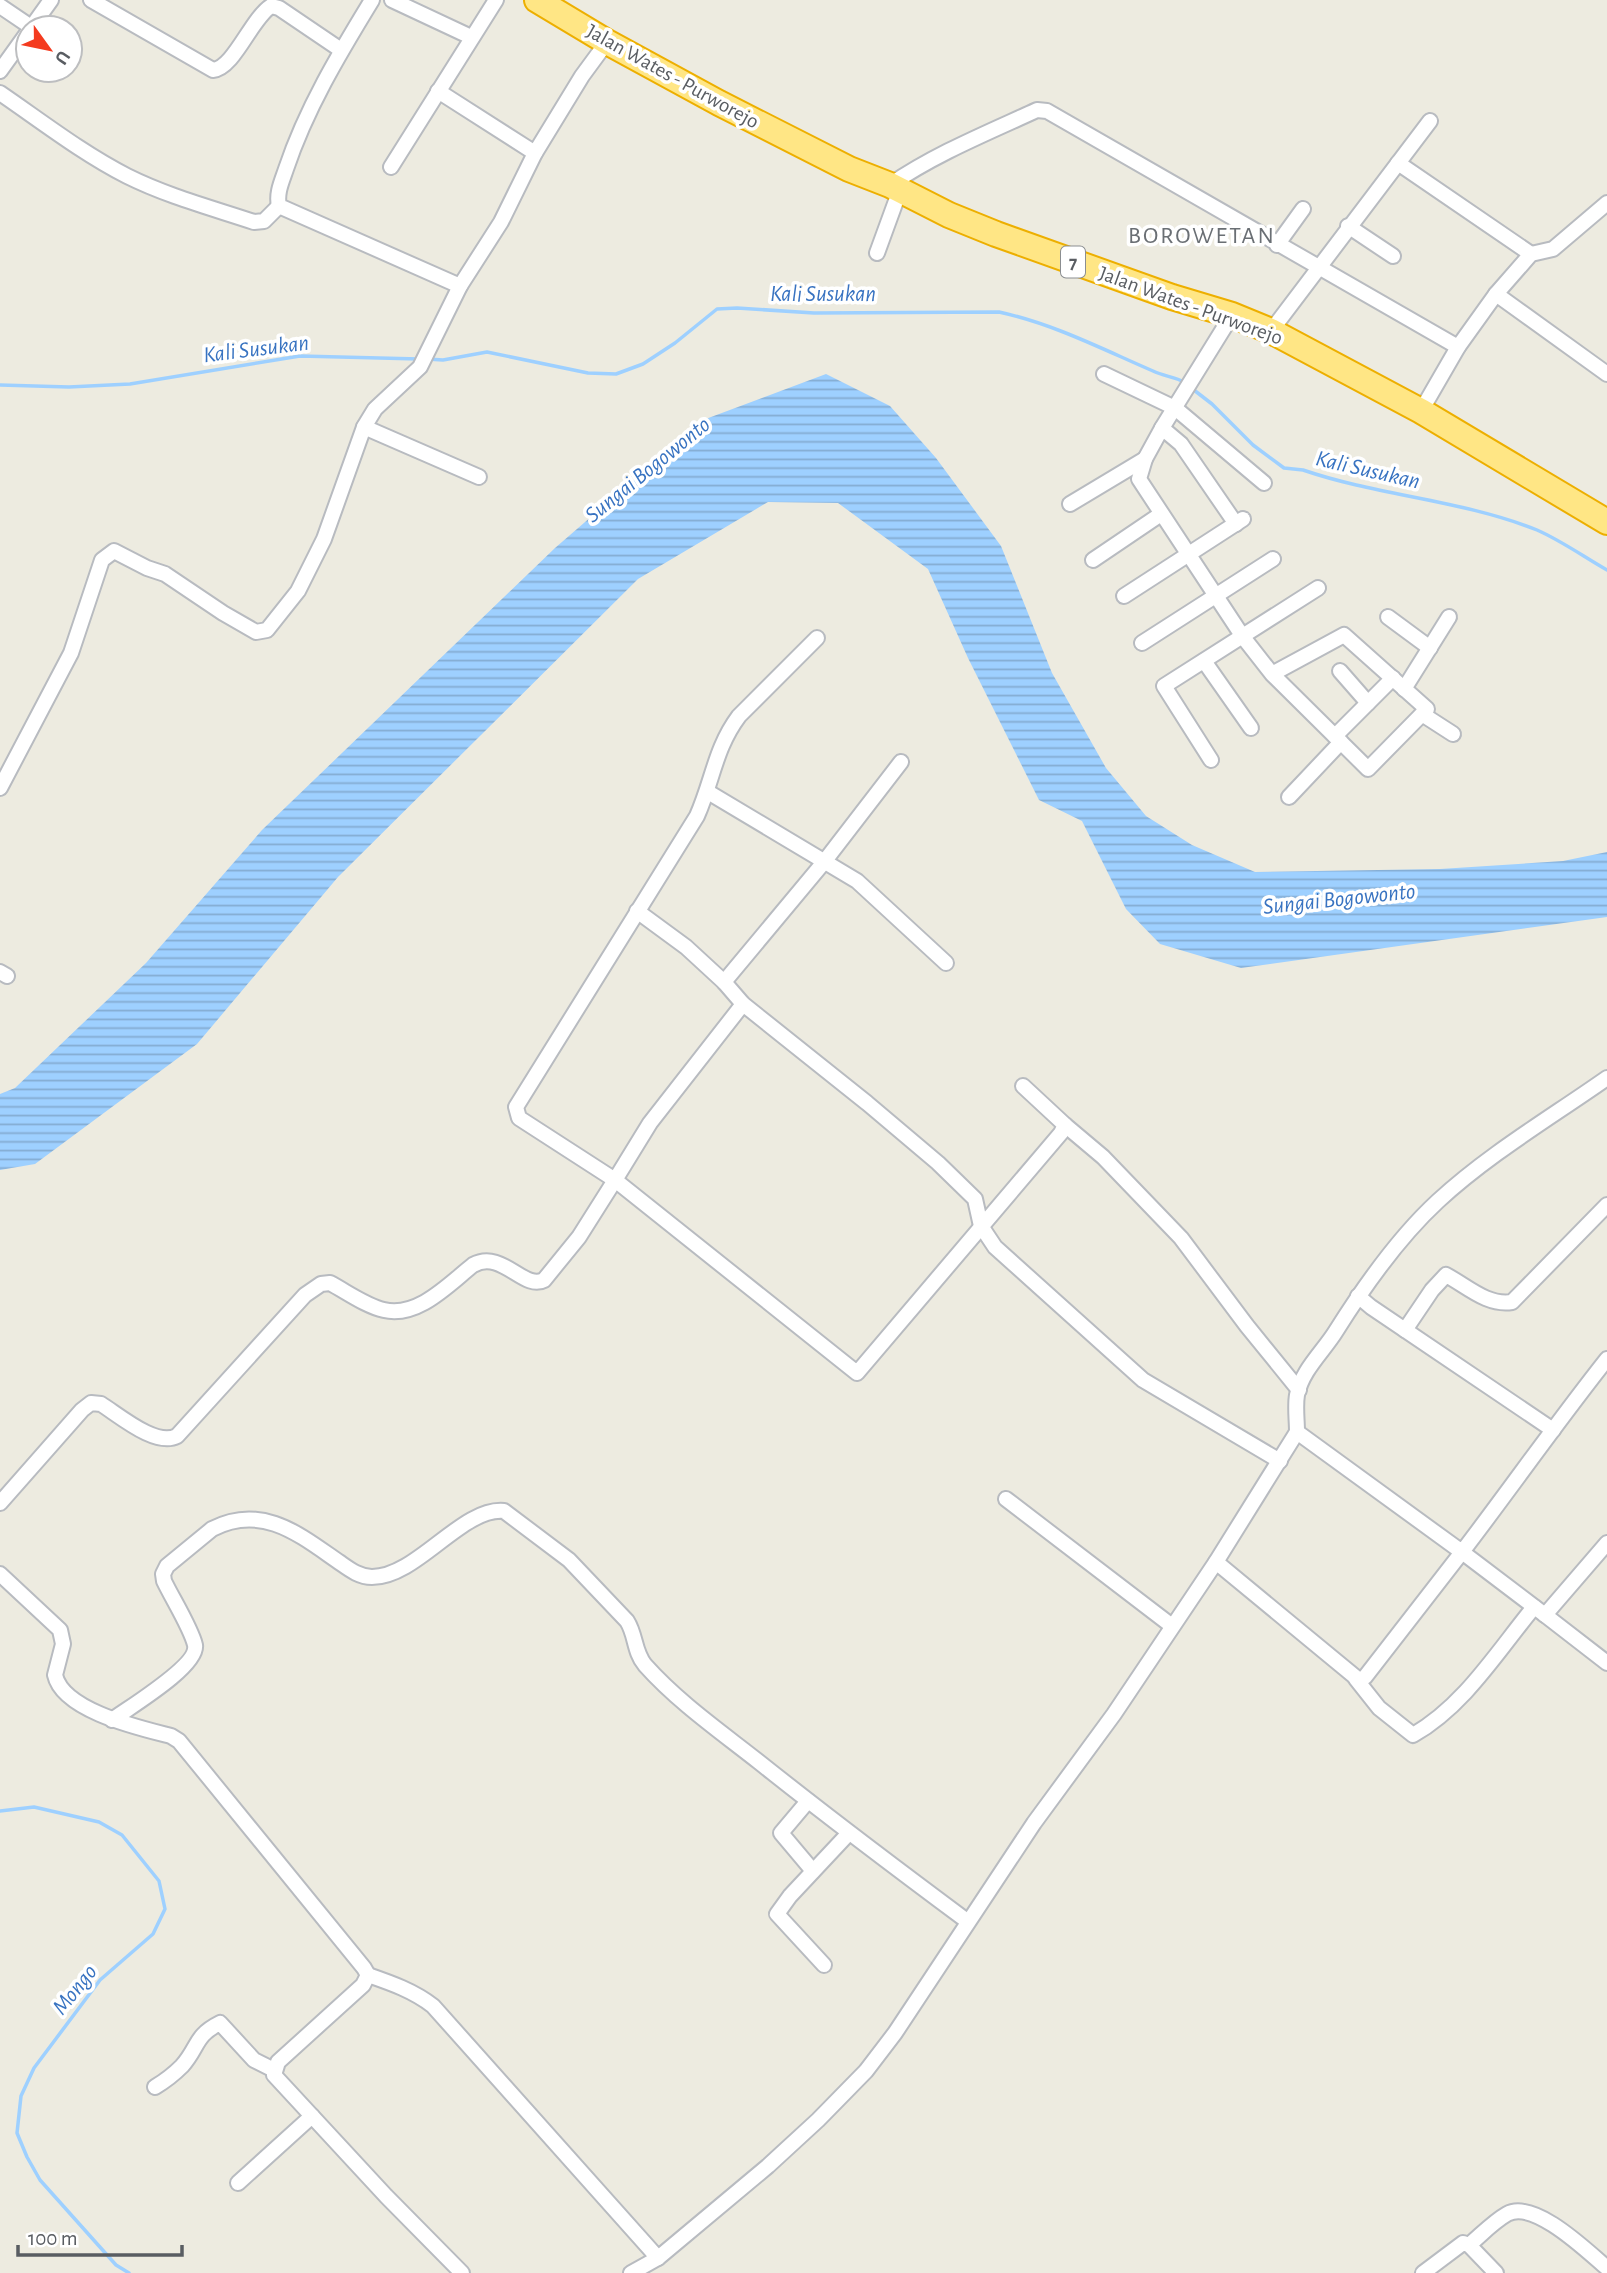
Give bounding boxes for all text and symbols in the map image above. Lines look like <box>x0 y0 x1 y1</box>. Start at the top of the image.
north arrow <box>14 14 84 84</box>
street label: Jalan Wates - Purworejo <box>583 20 763 133</box>
text: U <box>51 47 73 68</box>
district label: BOROWETAN <box>1128 224 1276 248</box>
road number: 7 <box>1061 246 1085 278</box>
street label: Jalan Wates - Purworejo <box>1096 262 1285 348</box>
water label: Kali Susukan <box>770 283 876 306</box>
water label: Kali Susukan <box>202 332 310 367</box>
water label: Sungai Bogowonto <box>581 413 715 527</box>
water label: Kali Susukan <box>1313 447 1422 494</box>
water label: Sungai Bogowonto <box>1262 880 1417 919</box>
water label: Mongo <box>48 1961 102 2019</box>
scale bar <box>18 2214 182 2258</box>
text: 100 m <box>28 2228 78 2249</box>

